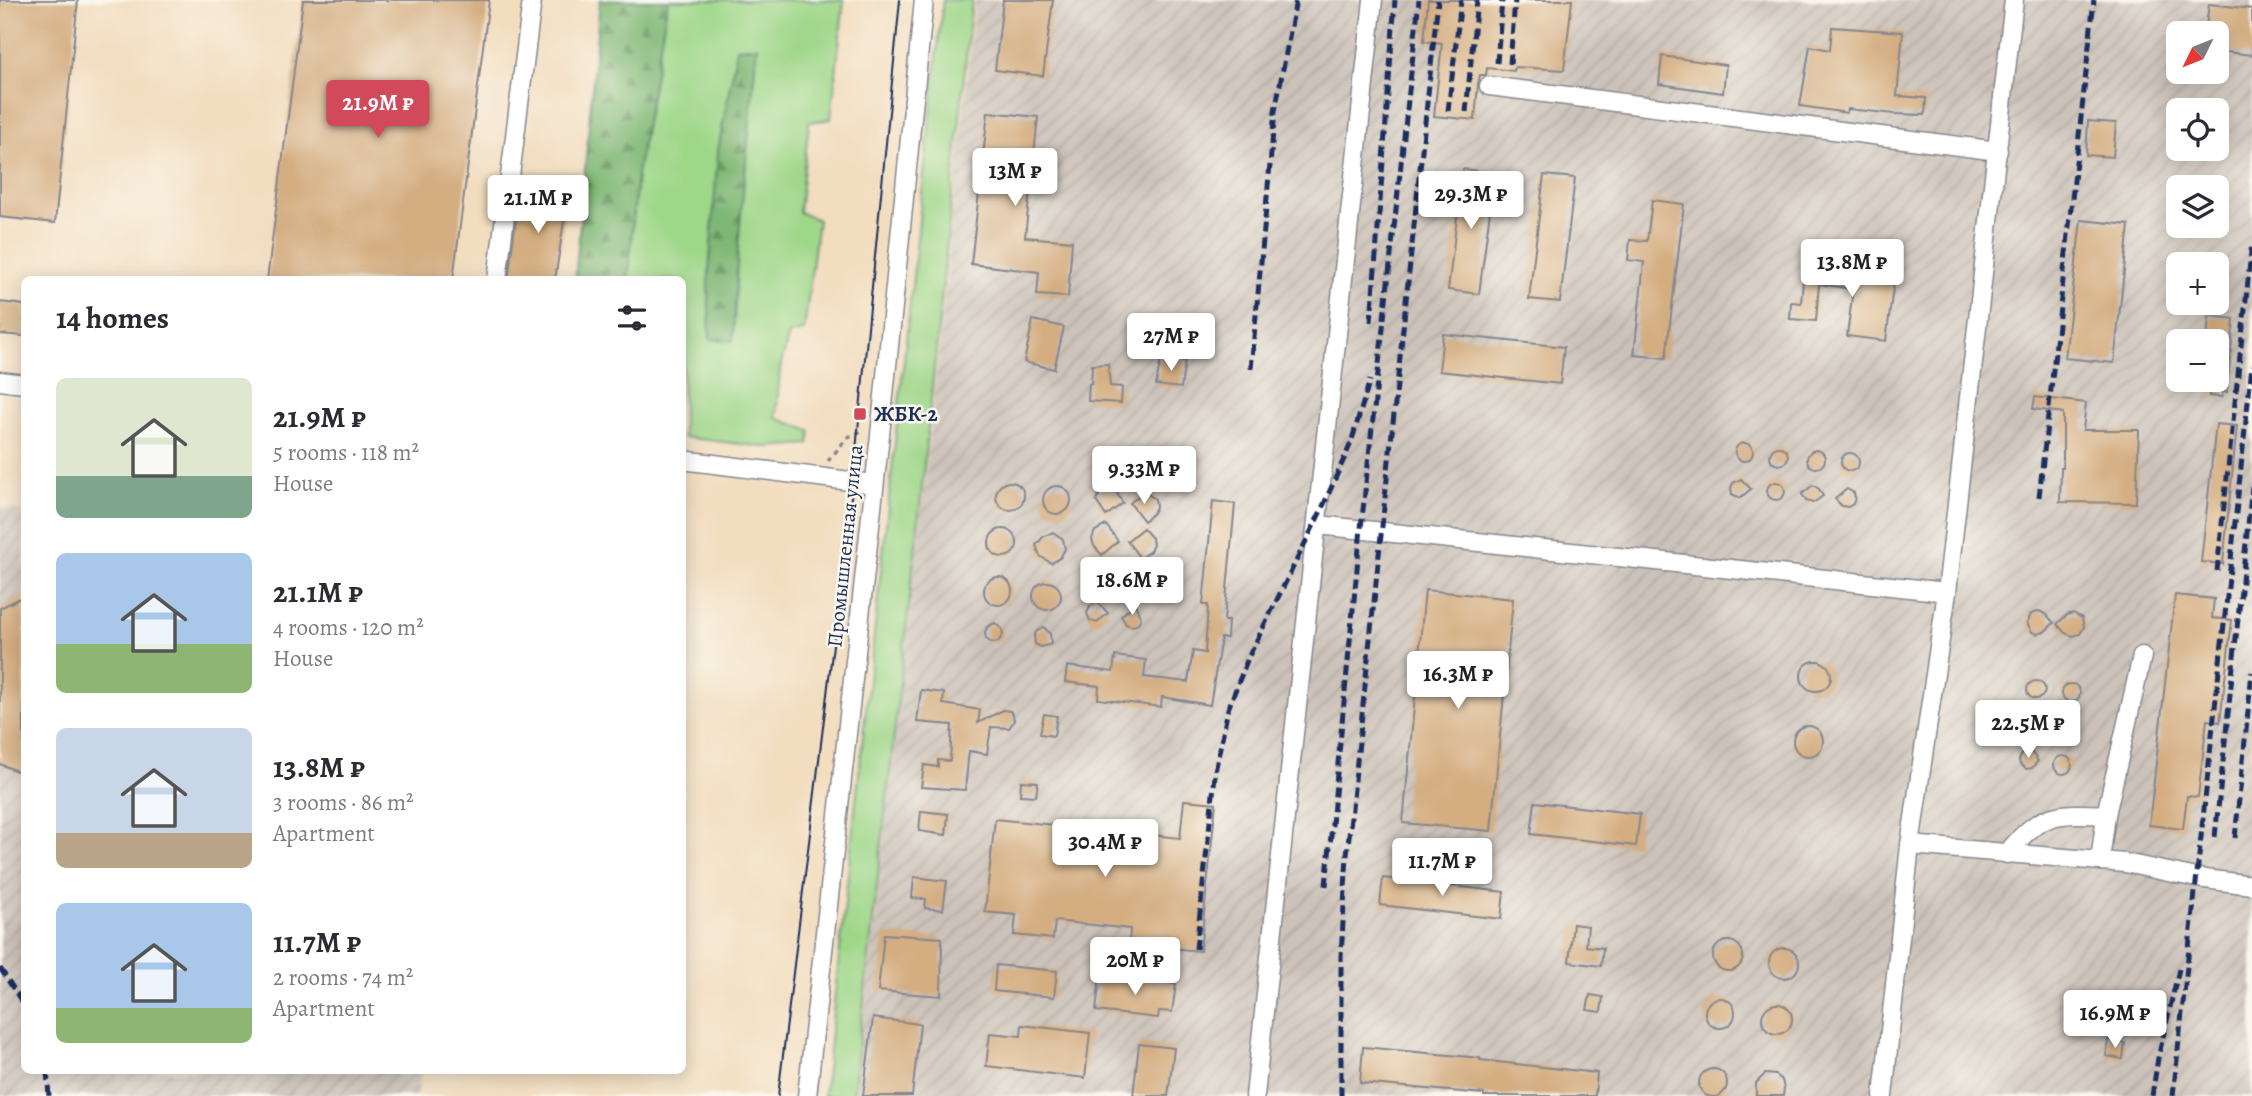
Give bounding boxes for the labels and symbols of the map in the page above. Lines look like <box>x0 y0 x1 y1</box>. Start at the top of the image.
north arrow <box>2166 21 2230 84</box>
pin: 21.9M ₽ <box>313 80 443 140</box>
pin: 13M ₽ <box>966 148 1064 208</box>
pin: 29.3M ₽ <box>1406 172 1536 231</box>
pin: 21.1M ₽ <box>473 176 603 235</box>
pin: 13.8M ₽ <box>1787 240 1917 299</box>
pin: 27M ₽ <box>1122 314 1220 373</box>
place label: ЖБК-2 <box>874 400 938 428</box>
marker: ЖБК-2 <box>852 406 868 422</box>
street label: Промышленная улица <box>820 443 870 649</box>
pin: 9.33M ₽ <box>1079 447 1209 506</box>
pin: 18.6M ₽ <box>1067 558 1197 617</box>
pin: 16.3M ₽ <box>1393 652 1523 711</box>
pin: 22.5M ₽ <box>1963 700 2093 760</box>
pin: 30.4M ₽ <box>1040 820 1170 879</box>
pin: 11.7M ₽ <box>1377 838 1507 898</box>
pin: 20M ₽ <box>1086 937 1184 997</box>
pin: 16.9M ₽ <box>2050 990 2180 1050</box>

